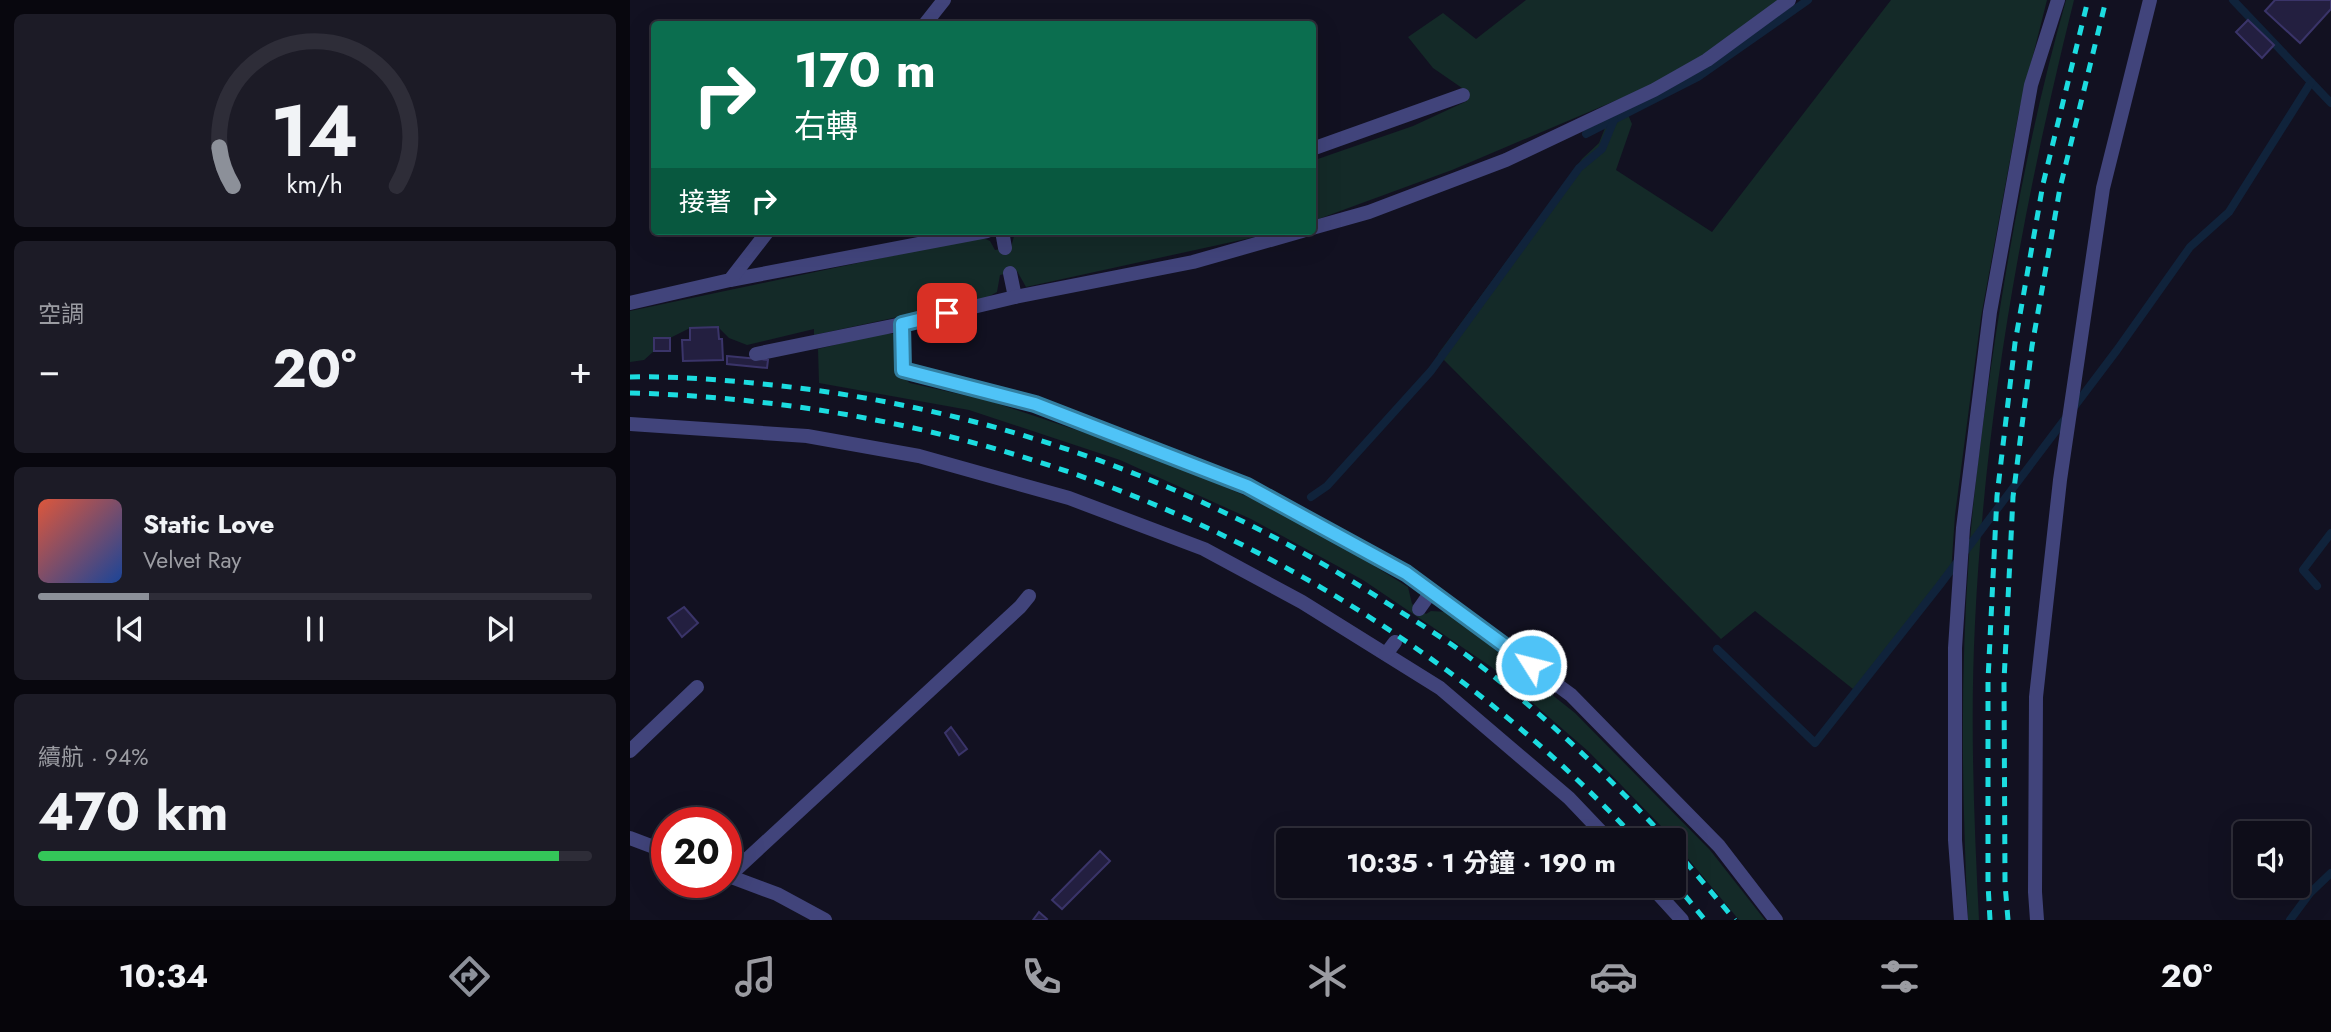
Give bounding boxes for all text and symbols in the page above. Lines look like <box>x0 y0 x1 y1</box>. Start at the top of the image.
text: 170 m <box>794 35 936 105</box>
icon: right <box>679 49 770 140</box>
text: 14 <box>271 79 359 184</box>
text: 右轉 <box>794 103 858 149</box>
text: km/h <box>287 166 343 202</box>
icon: right <box>745 182 783 220</box>
text: 接著 <box>679 183 731 221</box>
pin <box>917 283 977 343</box>
icon: arrive <box>928 294 966 332</box>
text: 空調 <box>38 297 84 331</box>
text: 20° <box>273 331 357 407</box>
text: − <box>38 342 60 397</box>
text: + <box>569 342 592 397</box>
text: Static Love <box>143 505 275 543</box>
text: Velvet Ray <box>143 543 241 577</box>
icon: previous <box>111 610 149 648</box>
icon: pause <box>296 610 334 648</box>
icon: next <box>481 610 519 648</box>
position arrow <box>1494 628 1568 702</box>
text: 續航 · 94% <box>38 740 149 774</box>
text: 470 km <box>38 774 228 850</box>
speed limit sign: 20 <box>651 807 742 898</box>
map controls <box>2233 821 2310 898</box>
button: sound <box>2233 821 2310 898</box>
text: 10:35 · 1 分鐘 · 190 m <box>1346 844 1616 882</box>
icon: directions <box>445 952 494 1001</box>
icon: music <box>731 952 780 1001</box>
icon: phone <box>1017 952 1066 1001</box>
icon: climate <box>1303 952 1352 1001</box>
icon: car <box>1589 952 1638 1001</box>
icon: filters <box>1875 952 1924 1001</box>
text: 10:34 <box>118 953 208 999</box>
text: 20° <box>2161 953 2212 999</box>

